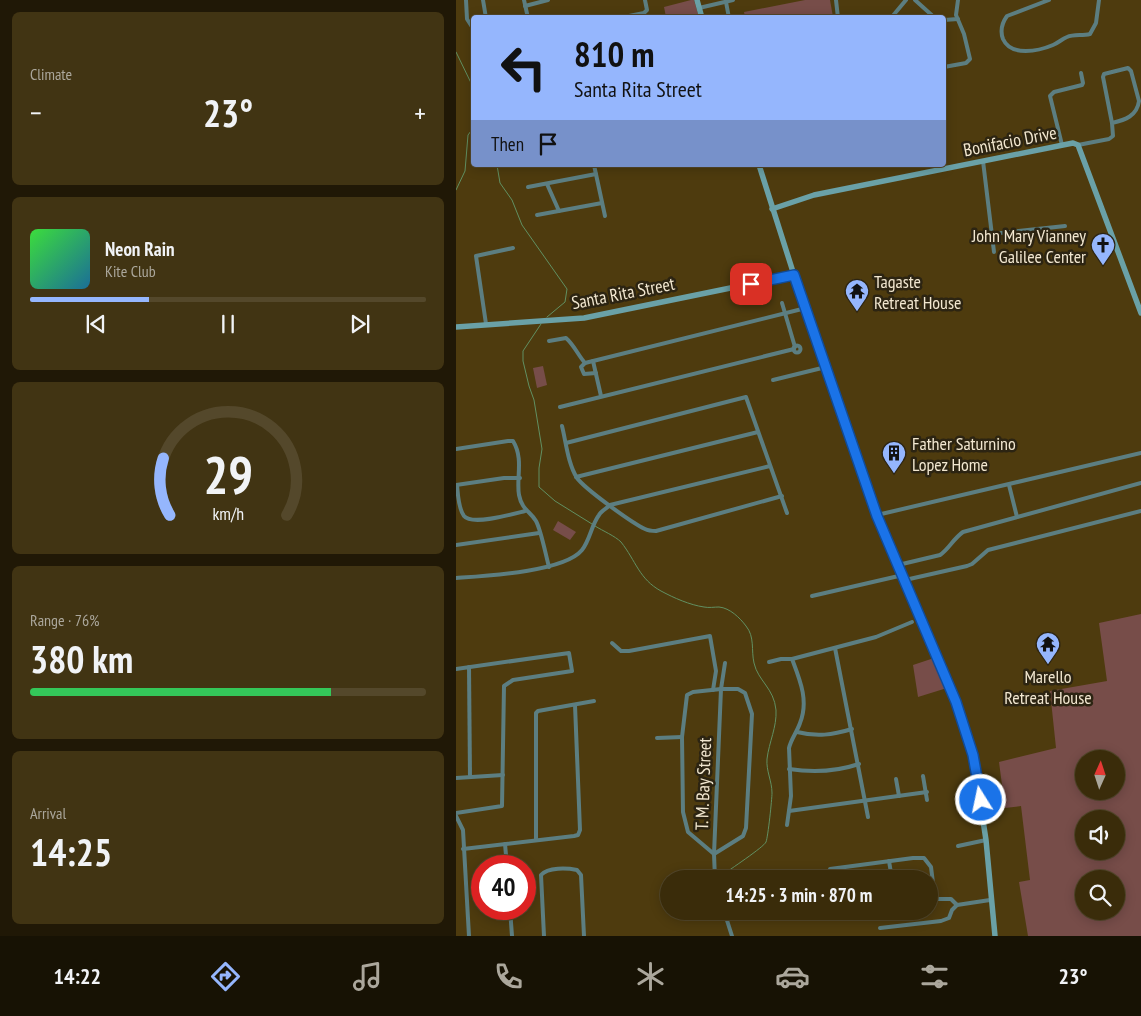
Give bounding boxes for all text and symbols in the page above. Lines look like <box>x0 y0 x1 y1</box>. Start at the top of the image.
text: 810 m <box>574 31 655 77</box>
icon: left <box>491 35 556 100</box>
text: Climate <box>30 64 72 84</box>
text: Santa Rita Street <box>574 75 702 103</box>
text: 23° <box>203 88 253 137</box>
text: − <box>30 94 42 131</box>
text: + <box>414 94 426 131</box>
street label: Bonifacio Drive <box>961 121 1059 161</box>
icon: arrive <box>534 130 562 158</box>
text: Then <box>491 132 524 156</box>
place label: John Mary Vianney Galilee Center <box>971 224 1086 268</box>
church icon: John Mary Vianney Galilee Center <box>1090 232 1116 266</box>
text: Neon Rain <box>105 237 174 261</box>
text: Kite Club <box>105 261 156 281</box>
pin <box>730 263 772 305</box>
icon: arrive <box>737 270 765 298</box>
place label: Tagaste Retreat House <box>874 270 961 314</box>
street label: Santa Rita Street <box>569 272 677 314</box>
temple icon: Tagaste Retreat House <box>844 278 870 312</box>
icon: previous <box>82 310 110 338</box>
icon: pause <box>214 310 242 338</box>
icon: next <box>346 310 374 338</box>
place label: Father Saturnino Lopez Home <box>912 432 1016 476</box>
building icon: Father Saturnino Lopez Home <box>881 440 907 474</box>
text: 29 <box>203 441 253 508</box>
text: km/h <box>212 502 244 525</box>
text: Range · 76% <box>30 610 99 630</box>
temple icon: Marello Retreat House <box>1035 631 1061 665</box>
text: 380 km <box>30 634 133 683</box>
place label: Marello Retreat House <box>1004 665 1092 709</box>
street label: T. M. Bay Street <box>690 737 716 831</box>
north arrow <box>1075 750 1125 800</box>
map controls <box>1075 750 1125 920</box>
position arrow <box>954 773 1006 825</box>
text: Arrival <box>30 803 66 823</box>
button: sound <box>1075 810 1125 860</box>
text: 14:25 <box>30 827 112 876</box>
speed limit sign: 40 <box>471 855 536 920</box>
button: search <box>1075 870 1125 920</box>
text: 14:25 · 3 min · 870 m <box>726 883 872 907</box>
icon: directions <box>208 959 243 994</box>
icon: music <box>350 959 385 994</box>
icon: phone <box>491 959 526 994</box>
icon: climate <box>633 959 668 994</box>
icon: car <box>775 959 810 994</box>
icon: filters <box>917 959 952 994</box>
text: 14:22 <box>53 962 101 990</box>
text: 23° <box>1058 962 1088 990</box>

